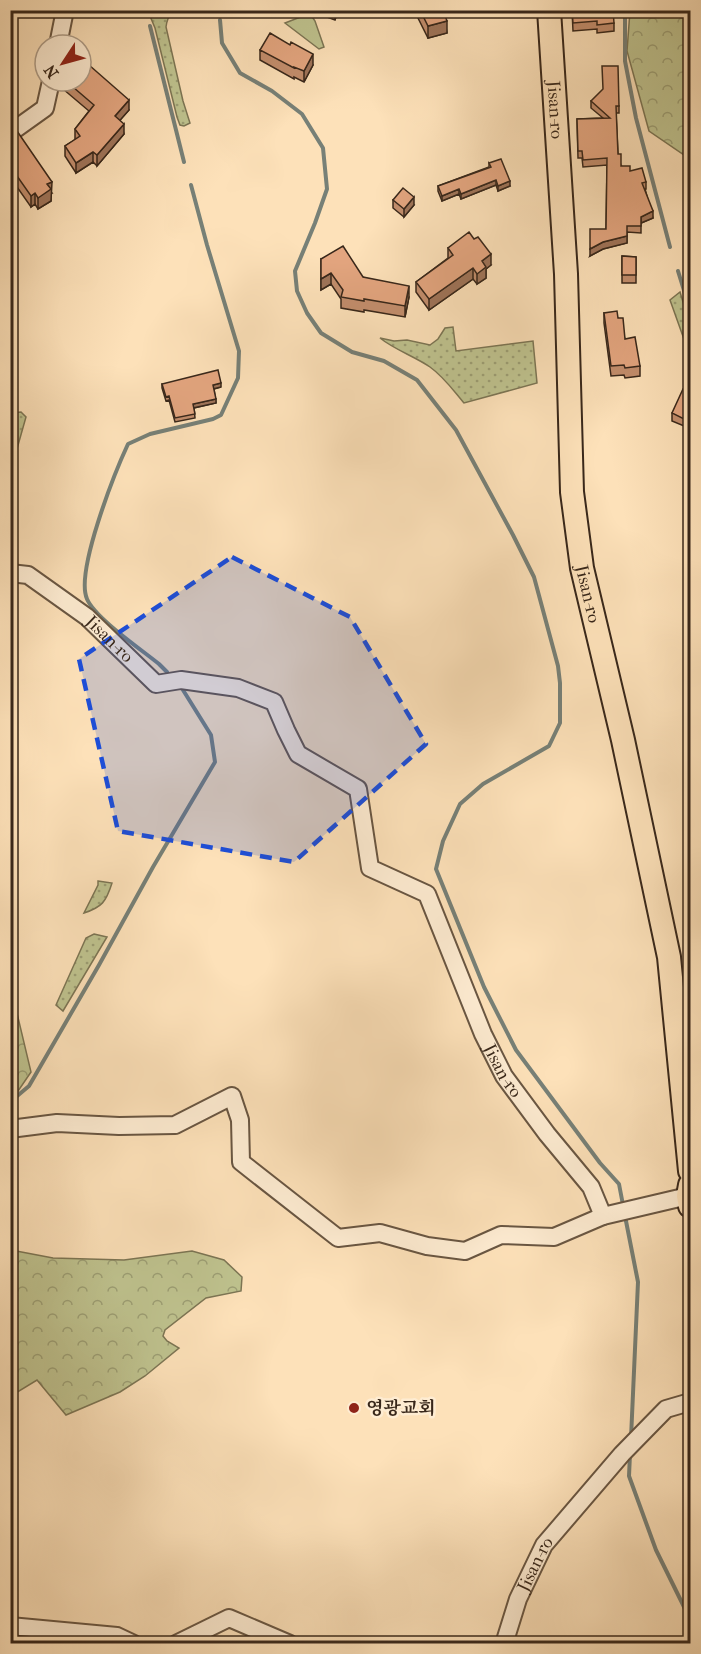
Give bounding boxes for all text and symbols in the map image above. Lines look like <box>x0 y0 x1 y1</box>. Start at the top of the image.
north arrow <box>33 33 93 93</box>
text: N <box>40 60 63 82</box>
street label: Jisan-ro <box>543 78 568 140</box>
street label: Jisan-ro <box>571 561 605 625</box>
street label: Jisan-ro <box>80 610 138 667</box>
street label: Jisan-ro <box>478 1039 527 1102</box>
place label: 영광교회 <box>366 1398 436 1419</box>
marker: 영광교회 <box>347 1401 361 1415</box>
street label: Jisan-ro <box>512 1532 557 1597</box>

